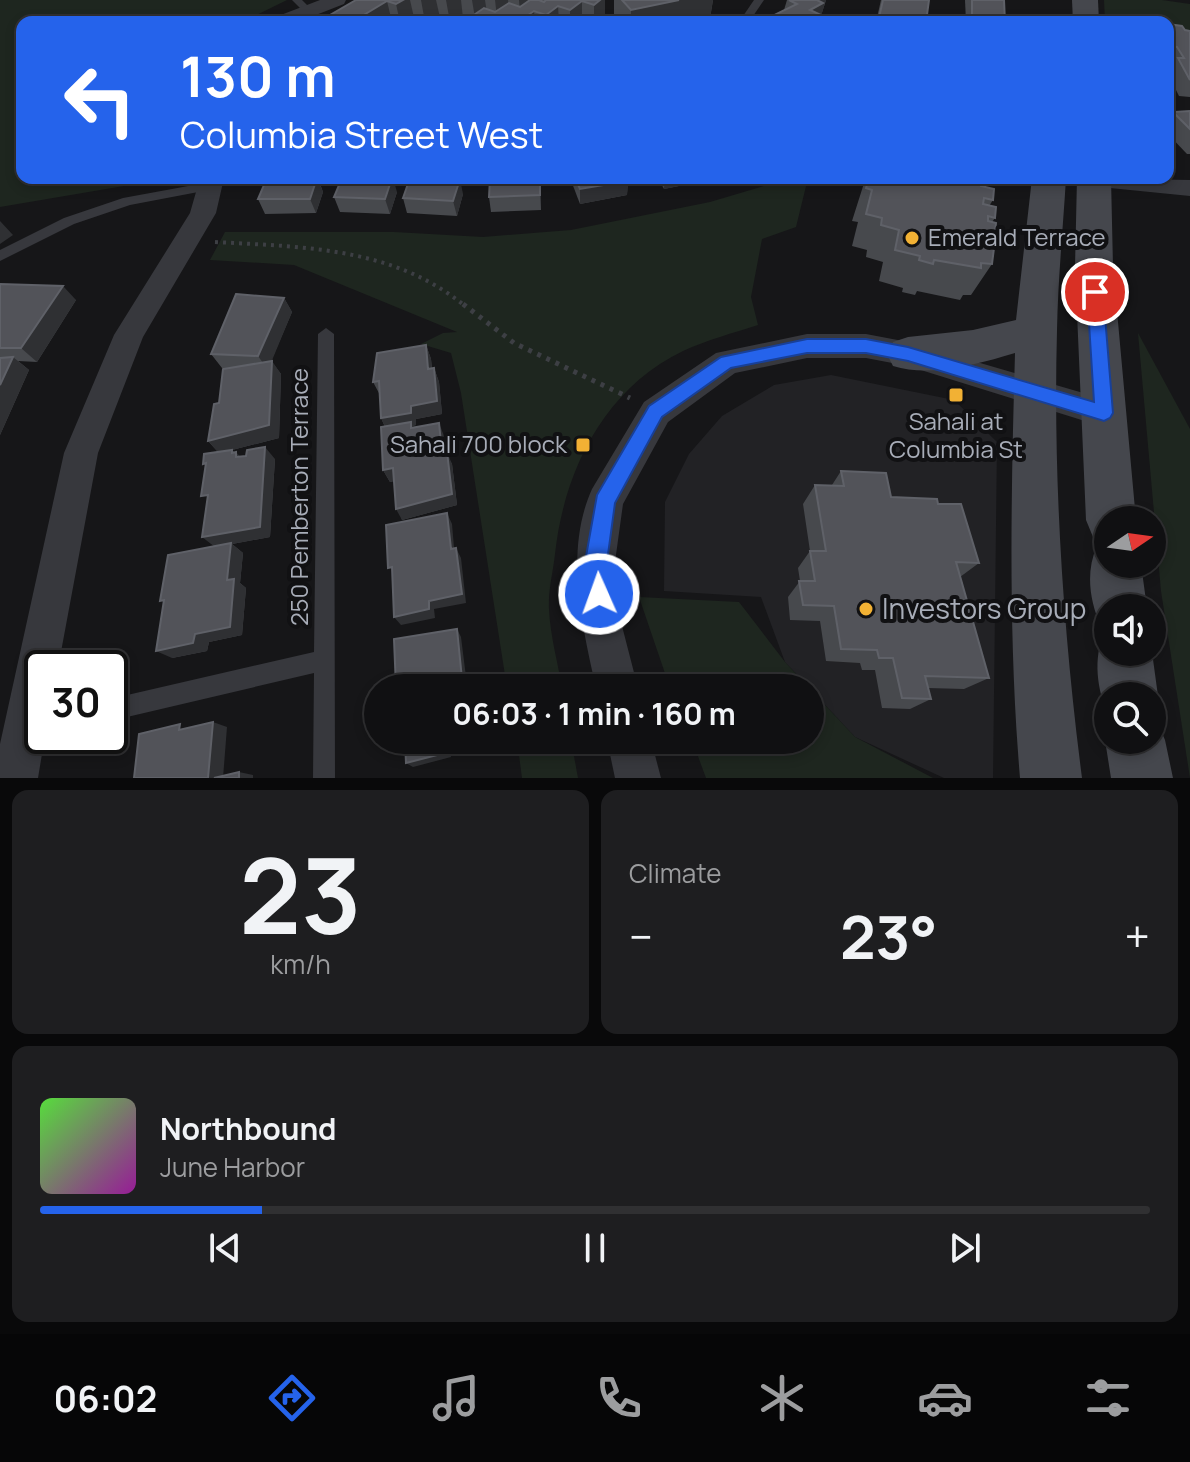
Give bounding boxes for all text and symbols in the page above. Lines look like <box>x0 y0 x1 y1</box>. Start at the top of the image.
text: 130 m <box>180 37 336 114</box>
icon: left <box>48 48 152 152</box>
text: Columbia Street West <box>180 110 543 159</box>
place label: Emerald Terrace <box>928 220 1106 253</box>
marker: Emerald Terrace <box>903 229 921 247</box>
pin <box>1061 258 1129 326</box>
icon: arrive <box>1073 270 1117 314</box>
street label: 250 Pemberton Terrace <box>282 368 315 626</box>
marker: Sahali at Columbia St <box>947 386 965 404</box>
place label: Sahali at Columbia St <box>889 404 1023 465</box>
place label: Sahali 700 block <box>390 427 568 460</box>
marker: Sahali 700 block <box>574 436 592 454</box>
north arrow <box>1094 506 1166 578</box>
map controls <box>1094 506 1166 754</box>
position arrow <box>557 552 641 636</box>
place label: Investors Group <box>882 589 1086 627</box>
button: sound <box>1094 594 1166 666</box>
marker: Investors Group <box>857 600 875 618</box>
speed limit sign: 30 <box>24 650 128 754</box>
button: search <box>1094 682 1166 754</box>
text: 06:03 · 1 min · 160 m <box>452 693 736 734</box>
text: 23 <box>239 823 362 965</box>
text: Climate <box>629 855 721 891</box>
text: 23° <box>840 895 938 977</box>
text: − <box>629 906 653 966</box>
text: + <box>1125 906 1150 966</box>
text: km/h <box>270 946 331 982</box>
text: Northbound <box>160 1108 337 1149</box>
text: June Harbor <box>160 1149 305 1185</box>
icon: previous <box>203 1226 247 1270</box>
icon: pause <box>573 1226 617 1270</box>
icon: next <box>943 1226 987 1270</box>
icon: directions <box>264 1370 320 1426</box>
icon: music <box>428 1370 484 1426</box>
icon: phone <box>591 1370 647 1426</box>
icon: climate <box>754 1370 810 1426</box>
icon: car <box>917 1370 973 1426</box>
icon: filters <box>1080 1370 1136 1426</box>
text: 06:02 <box>54 1374 157 1423</box>

